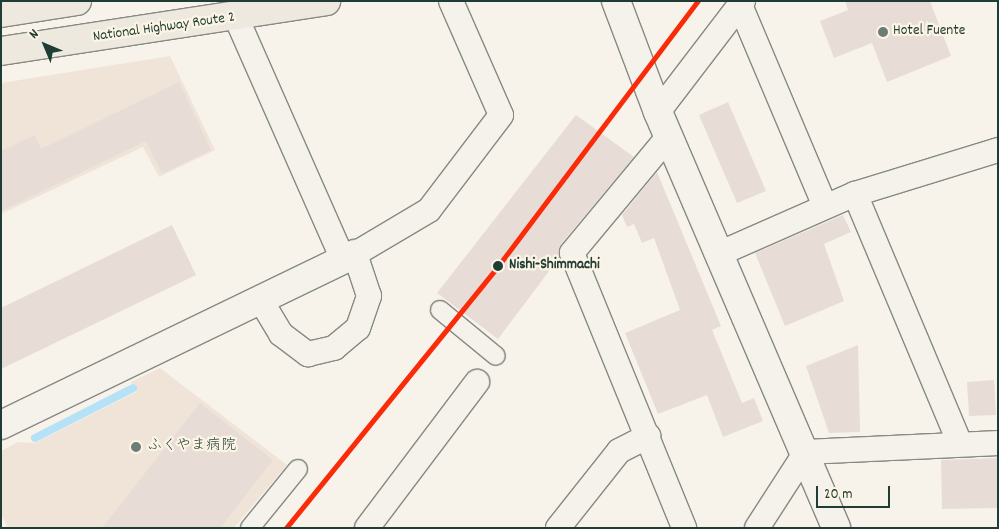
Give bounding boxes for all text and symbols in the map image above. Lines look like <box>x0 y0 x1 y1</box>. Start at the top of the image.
street label: National Highway Route 2 <box>92 9 236 47</box>
north arrow <box>20 20 70 70</box>
place label: Hotel Fuente <box>893 23 965 41</box>
text: N <box>25 25 44 44</box>
marker: Hotel Fuente <box>877 26 889 38</box>
place label: Nishi-Shimmachi <box>509 257 600 275</box>
marker: Nishi-Shimmachi <box>491 259 505 273</box>
place label: ふくやま病院 <box>147 438 237 456</box>
marker: ふくやま病院 <box>129 440 143 454</box>
scale bar <box>819 476 893 508</box>
text: 20 m <box>824 484 852 506</box>

